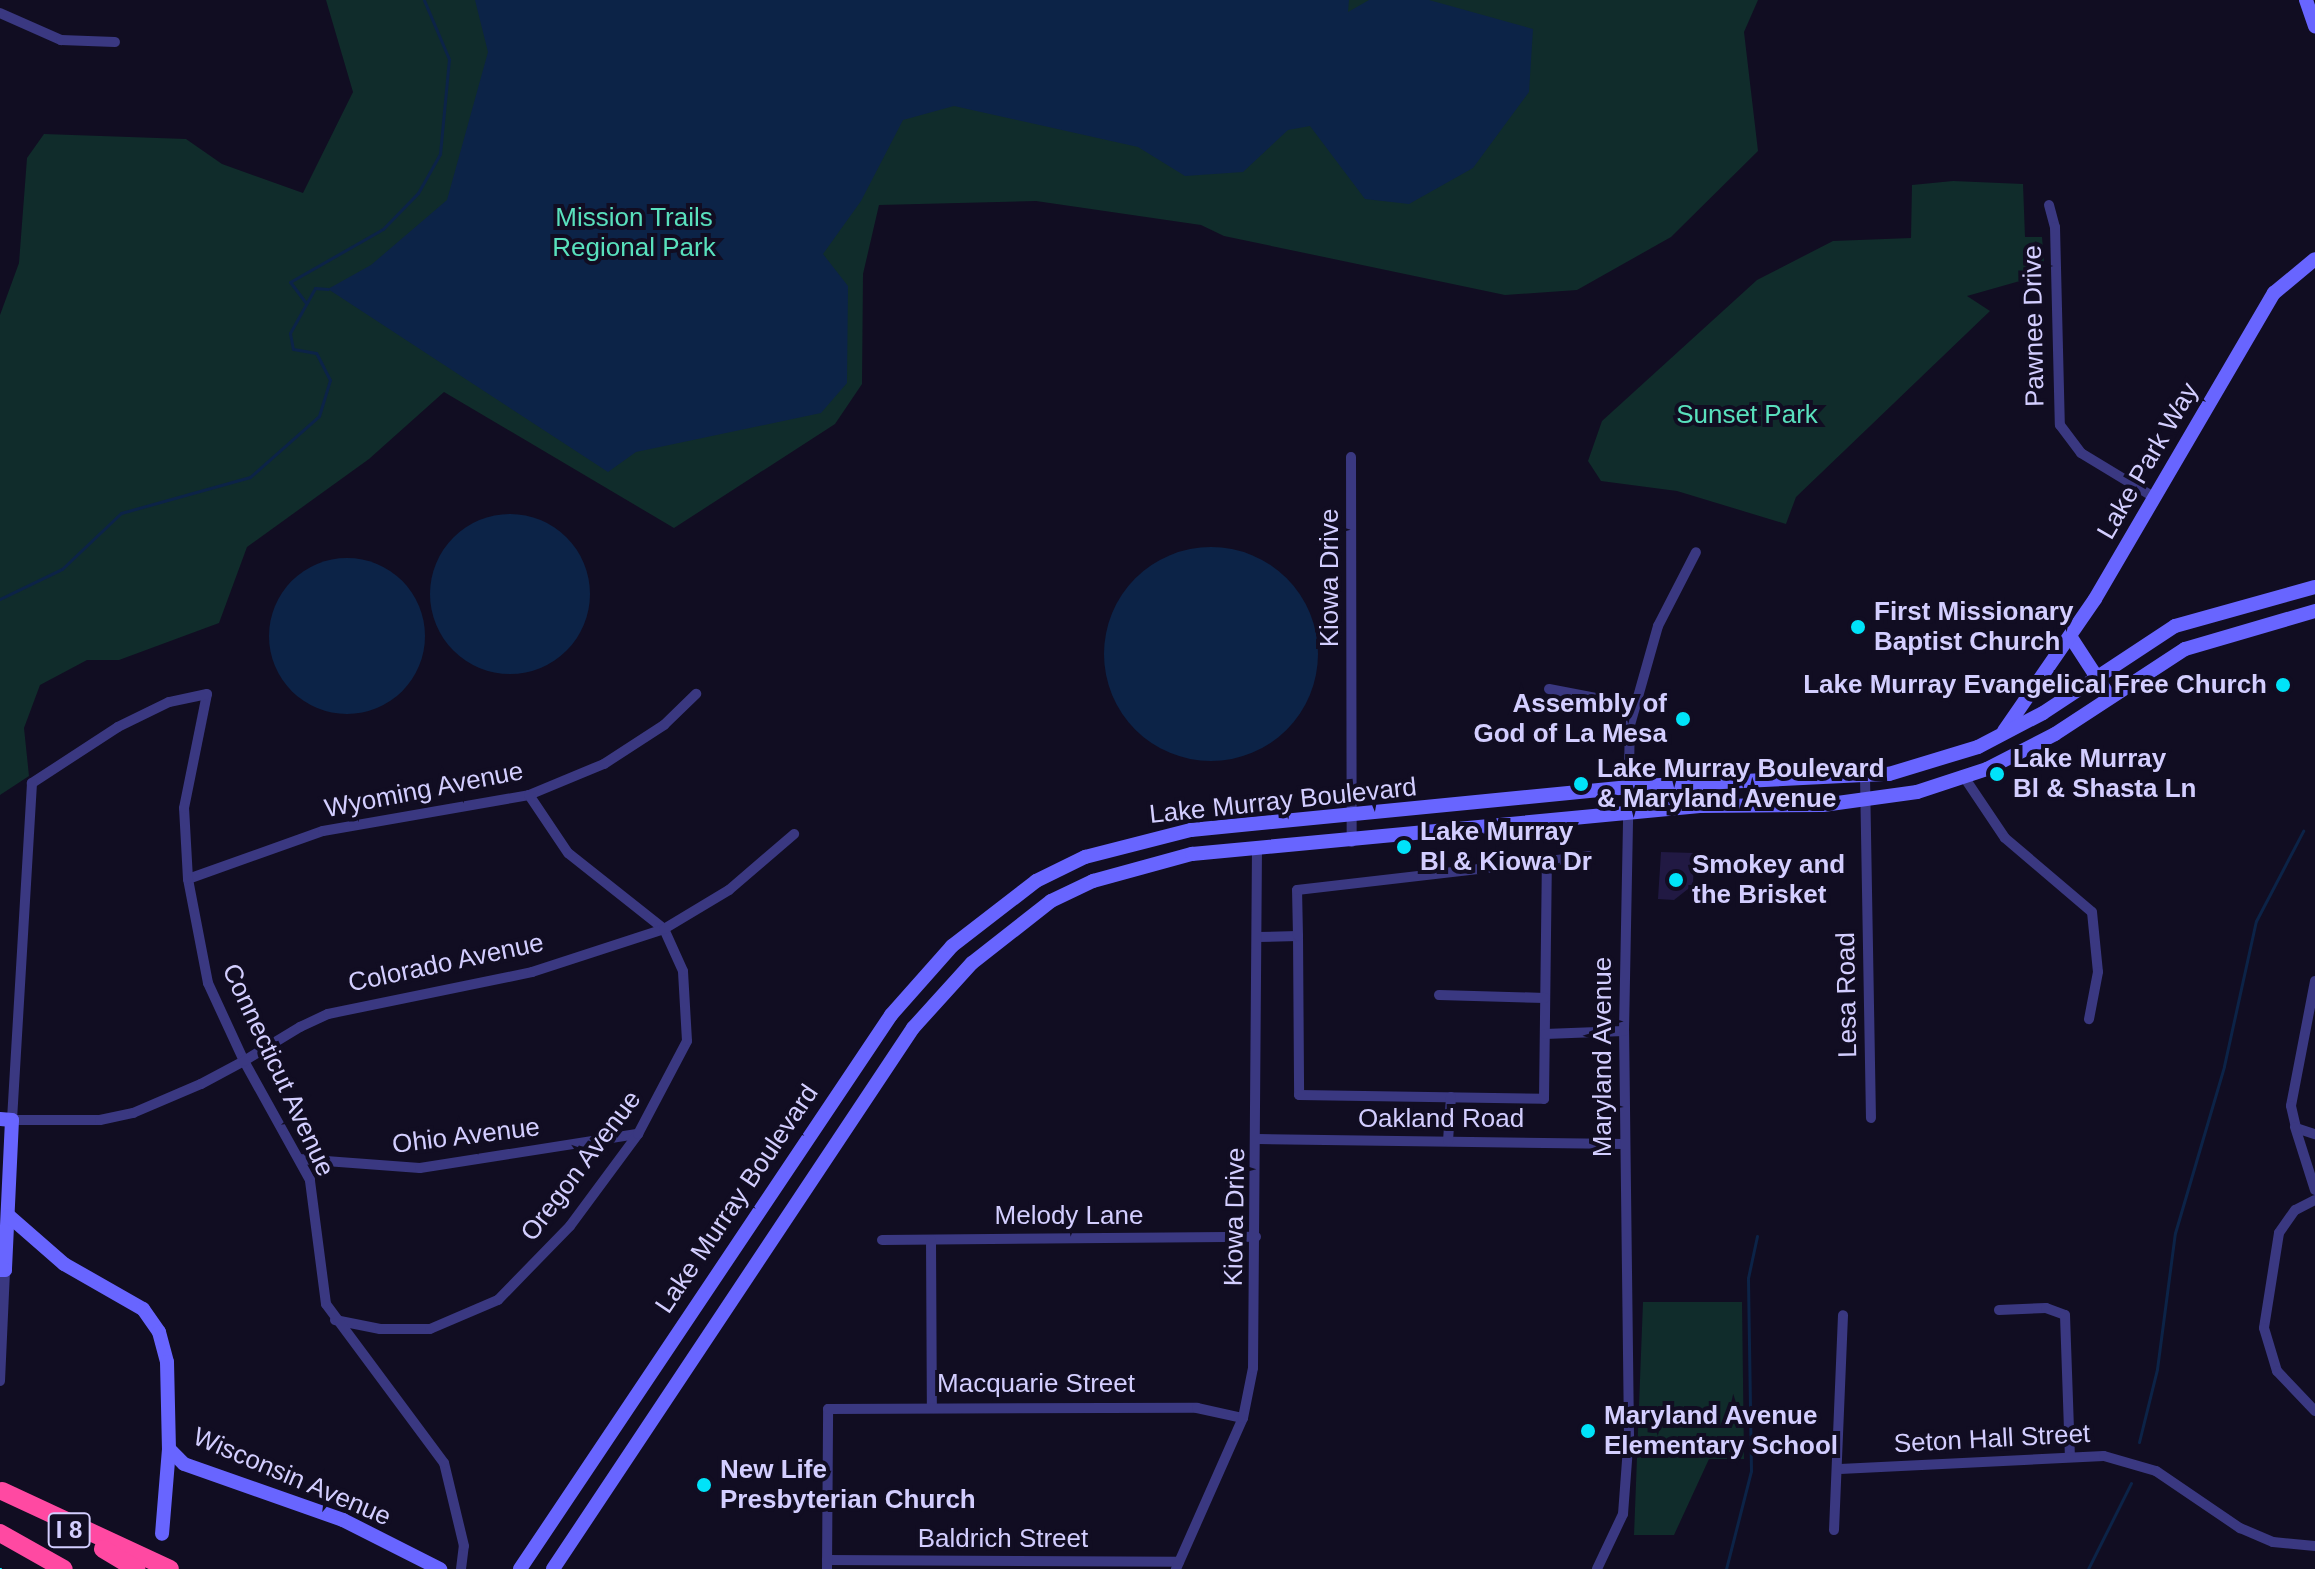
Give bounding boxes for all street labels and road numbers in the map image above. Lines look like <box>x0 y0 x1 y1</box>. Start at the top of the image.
street label: Pawnee Drive <box>2017 245 2051 407</box>
street label: Lake Park Way <box>2091 377 2205 545</box>
street label: Kiowa Drive <box>1314 509 1346 647</box>
street label: Wyoming Avenue <box>321 755 527 825</box>
street label: Lake Murray Boulevard <box>1148 771 1418 831</box>
street label: Colorado Avenue <box>345 927 547 999</box>
street label: Lesa Road <box>1830 932 1864 1058</box>
street label: Maryland Avenue <box>1587 956 1619 1158</box>
street label: Connecticut Avenue <box>215 958 341 1182</box>
street label: Lake Murray Boulevard <box>649 1079 825 1319</box>
street label: Oregon Avenue <box>514 1084 648 1248</box>
street label: Oakland Road <box>1358 1103 1524 1135</box>
street label: Ohio Avenue <box>390 1111 542 1161</box>
street label: Kiowa Drive <box>1218 1147 1252 1287</box>
street label: Melody Lane <box>995 1200 1143 1232</box>
street label: Macquarie Street <box>937 1368 1135 1400</box>
street label: Seton Hall Street <box>1893 1418 2091 1460</box>
street label: Wisconsin Avenue <box>188 1421 396 1533</box>
road number: I 8 <box>47 1510 91 1550</box>
street label: Baldrich Street <box>918 1523 1088 1555</box>

